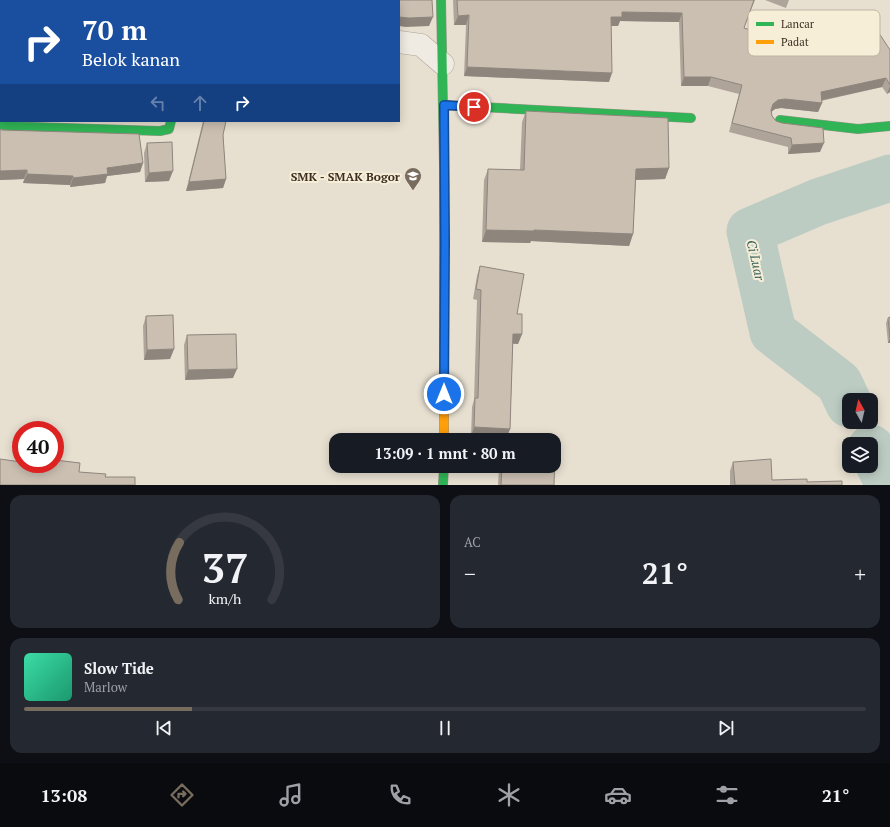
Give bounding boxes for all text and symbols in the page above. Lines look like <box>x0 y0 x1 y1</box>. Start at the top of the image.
legend <box>748 10 880 56</box>
text: 70 m <box>82 11 147 48</box>
icon: right <box>16 16 68 68</box>
text: Lancar <box>781 17 815 31</box>
text: Padat <box>781 35 809 49</box>
text: Belok kanan <box>82 47 180 71</box>
pin <box>457 90 491 124</box>
icon: left <box>147 92 169 114</box>
icon: ahead <box>189 92 211 114</box>
icon: right <box>231 92 253 114</box>
icon: arrive <box>463 96 485 118</box>
school or university icon: SMK - SMAK Bogor <box>403 166 423 191</box>
place label: SMK - SMAK Bogor <box>291 169 401 184</box>
water label: Ci Luar <box>743 238 770 283</box>
position arrow <box>423 373 465 415</box>
north arrow <box>842 393 878 429</box>
map controls <box>842 393 878 473</box>
speed limit sign: 40 <box>12 421 64 473</box>
button: layers <box>842 437 878 473</box>
text: 13:09 · 1 mnt · 80 m <box>374 443 516 463</box>
text: AC <box>464 533 481 551</box>
text: 37 <box>201 539 249 594</box>
text: 21° <box>642 553 688 593</box>
text: − <box>464 559 476 588</box>
text: + <box>854 559 866 588</box>
text: km/h <box>209 588 242 607</box>
text: Slow Tide <box>84 658 154 678</box>
text: Marlow <box>84 678 127 696</box>
icon: previous <box>153 717 175 739</box>
icon: pause <box>434 717 456 739</box>
icon: next <box>715 717 737 739</box>
icon: directions <box>168 781 196 809</box>
icon: music <box>277 781 305 809</box>
icon: phone <box>386 781 414 809</box>
icon: climate <box>495 781 523 809</box>
icon: car <box>604 781 632 809</box>
icon: filters <box>713 781 741 809</box>
text: 13:08 <box>40 783 87 807</box>
text: 21° <box>822 783 849 807</box>

